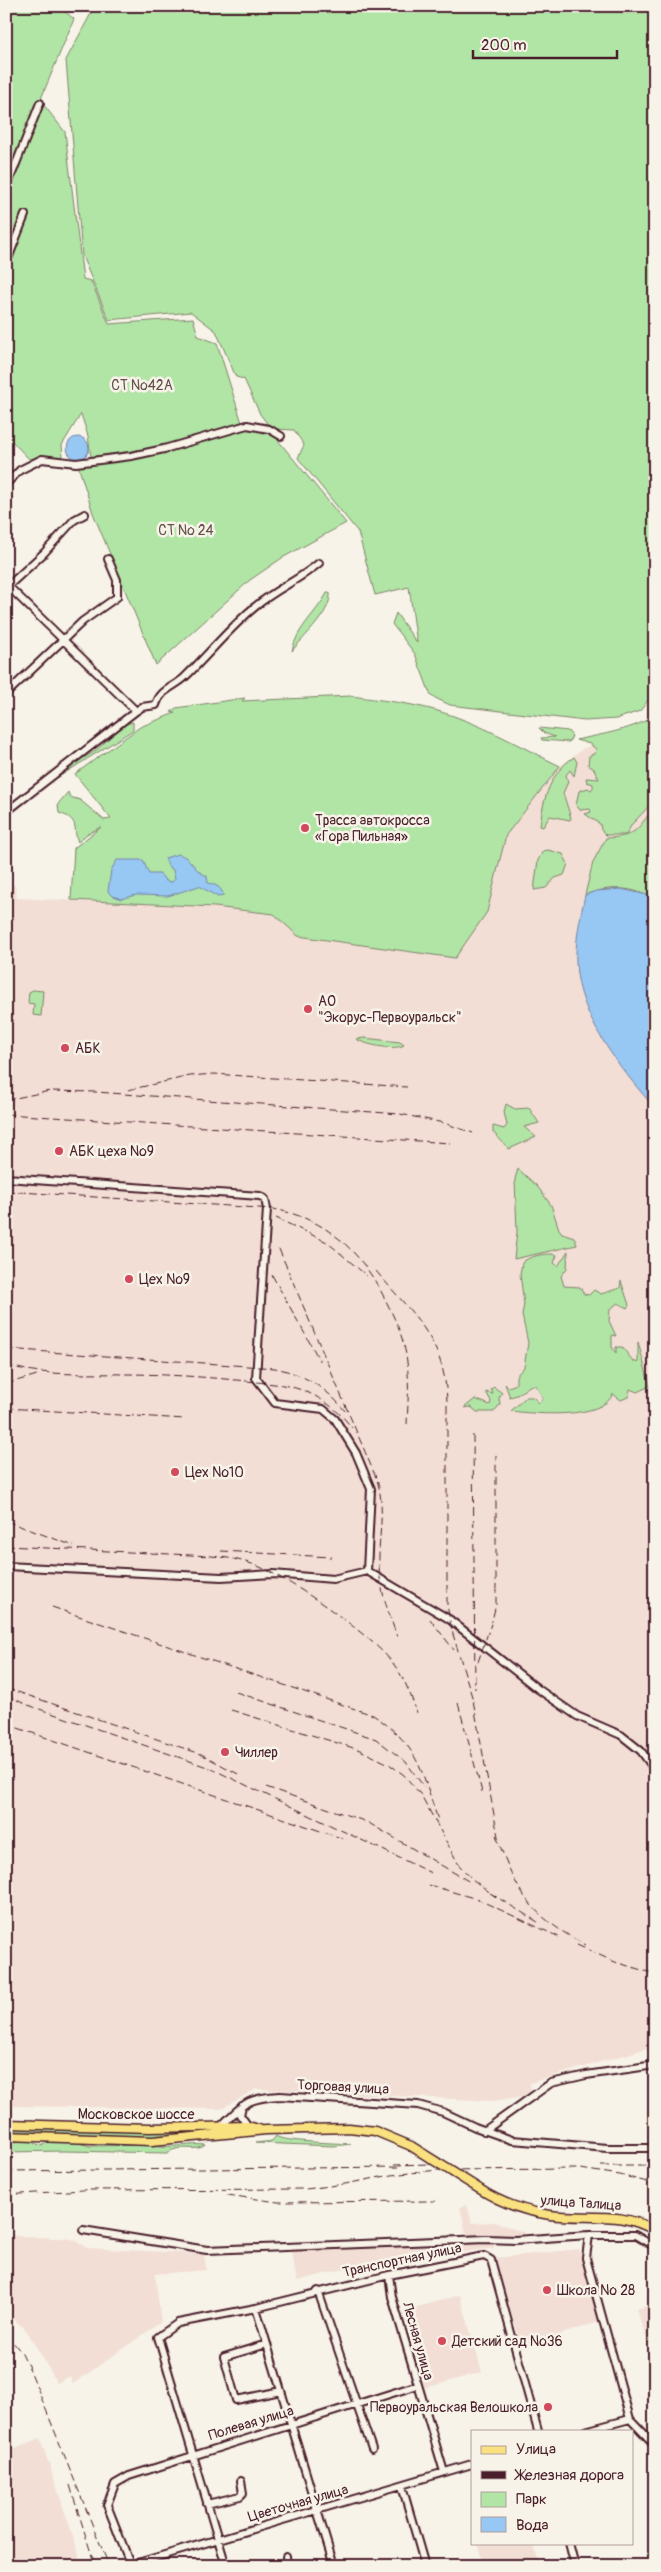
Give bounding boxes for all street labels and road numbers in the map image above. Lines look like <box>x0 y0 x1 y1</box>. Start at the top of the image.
street label: Торговая улица <box>297 2076 389 2098</box>
street label: Московское шоссе <box>78 2106 194 2123</box>
street label: улица Талица <box>539 2192 622 2214</box>
street label: Транспортная улица <box>341 2239 463 2281</box>
street label: Лесная улица <box>398 2299 437 2382</box>
street label: Полевая улица <box>206 2402 296 2444</box>
street label: Цветочная улица <box>246 2481 350 2525</box>

